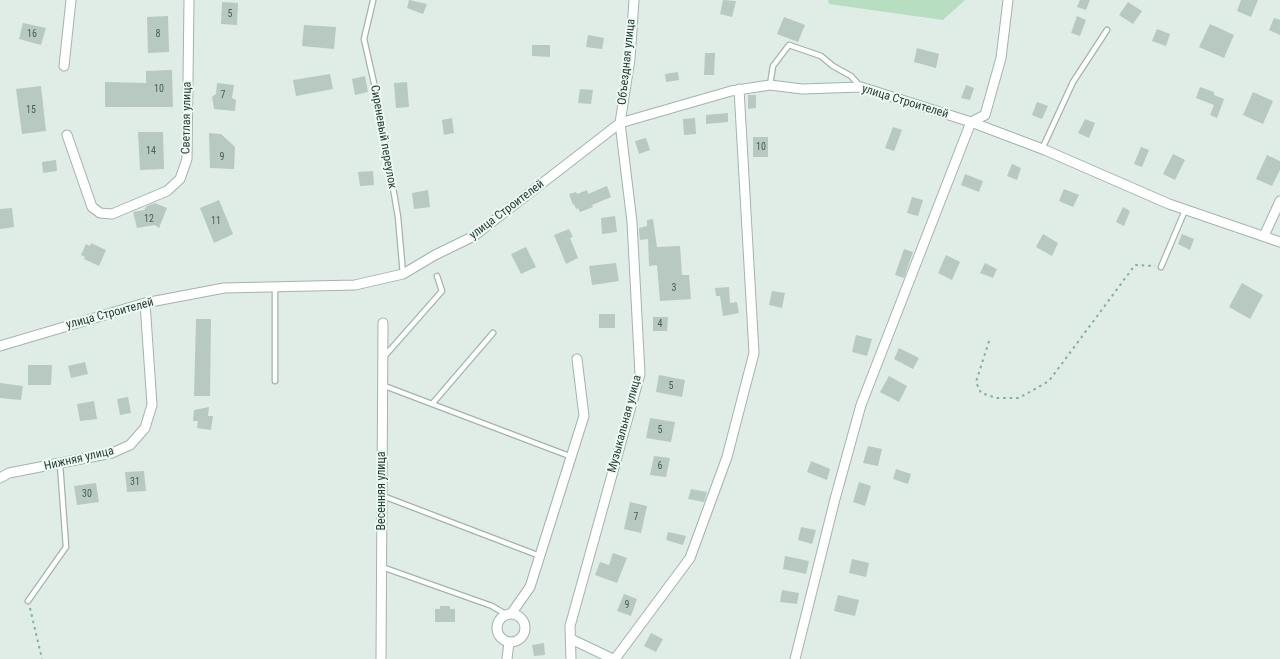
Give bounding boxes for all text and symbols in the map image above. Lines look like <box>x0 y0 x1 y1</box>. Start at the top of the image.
house number: 5 <box>228 8 232 20</box>
street label: Объездная улица <box>615 18 639 106</box>
house number: 16 <box>27 28 37 40</box>
house number: 8 <box>156 28 160 40</box>
street label: Светлая улица <box>179 82 195 154</box>
street label: улица Строителей <box>860 82 950 122</box>
house number: 10 <box>154 83 164 95</box>
street label: Сиреневый переулок <box>367 84 399 190</box>
house number: 7 <box>221 89 225 101</box>
house number: 15 <box>26 104 36 116</box>
house number: 10 <box>756 141 766 153</box>
house number: 14 <box>146 145 156 157</box>
house number: 9 <box>220 151 224 163</box>
street label: улица Строителей <box>467 177 547 243</box>
house number: 12 <box>144 213 154 225</box>
house number: 11 <box>211 215 221 227</box>
house number: 3 <box>672 282 676 294</box>
street label: улица Строителей <box>65 295 155 333</box>
house number: 4 <box>658 318 662 330</box>
street label: Музыкальная улица <box>605 374 645 474</box>
house number: 5 <box>669 380 673 392</box>
house number: 5 <box>658 424 662 436</box>
street label: Нижняя улица <box>43 444 115 474</box>
street label: Весенняя улица <box>375 452 389 530</box>
house number: 6 <box>658 460 662 472</box>
house number: 31 <box>130 476 140 488</box>
house number: 30 <box>82 488 92 500</box>
house number: 7 <box>634 511 638 523</box>
house number: 9 <box>625 599 629 611</box>

